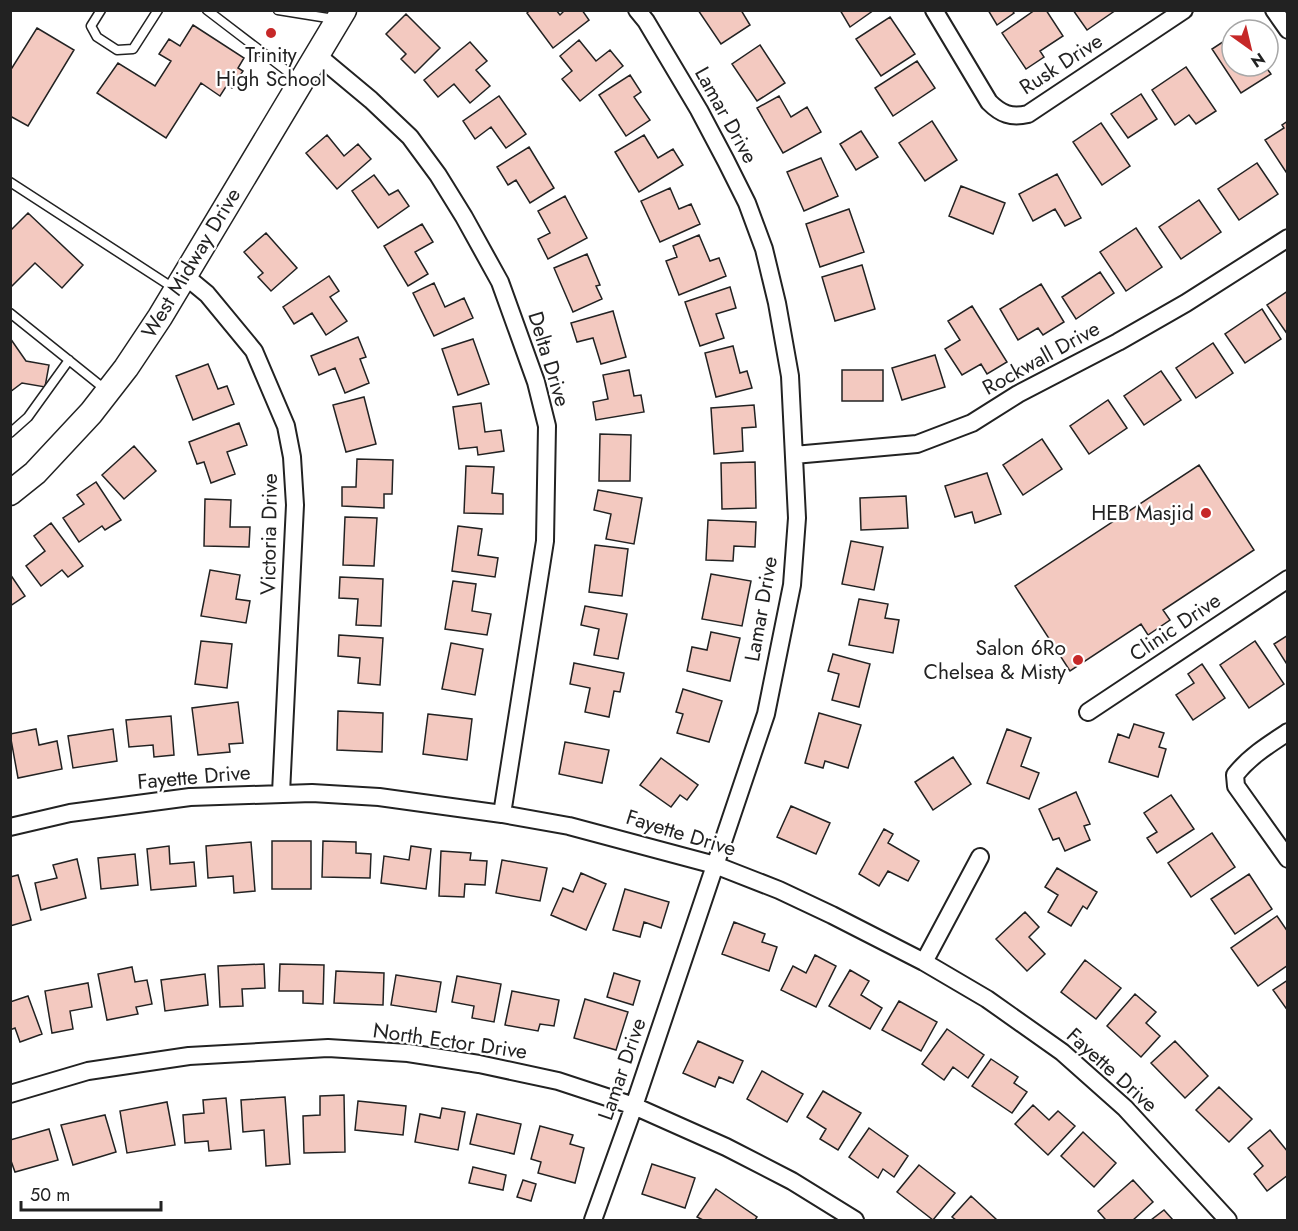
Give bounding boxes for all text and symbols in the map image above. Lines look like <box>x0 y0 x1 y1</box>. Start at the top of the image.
north arrow <box>1220 18 1280 78</box>
marker: Trinity High School <box>264 26 278 40</box>
street label: Rusk Drive <box>1014 26 1109 102</box>
place label: Trinity High School <box>216 40 326 94</box>
text: N <box>1246 47 1270 73</box>
street label: Lamar Drive <box>687 61 765 169</box>
street label: West Midway Drive <box>134 182 248 344</box>
street label: Delta Drive <box>520 308 578 410</box>
street label: Rockwall Drive <box>977 313 1105 403</box>
street label: Victoria Drive <box>253 473 285 595</box>
place label: HEB Masjid <box>1091 498 1194 528</box>
marker: HEB Masjid <box>1199 506 1213 520</box>
street label: Lamar Drive <box>737 554 785 664</box>
street label: Clinic Drive <box>1123 585 1227 669</box>
place label: Salon 6Ro Chelsea & Misty <box>924 633 1067 687</box>
marker: Salon 6Ro Chelsea & Misty <box>1071 653 1085 667</box>
street label: Fayette Drive <box>136 757 252 797</box>
street label: Fayette Drive <box>622 802 740 864</box>
street label: Lamar Drive <box>591 1014 654 1124</box>
street label: North Ector Drive <box>371 1015 529 1067</box>
street label: Fayette Drive <box>1060 1021 1164 1119</box>
scale bar <box>21 1174 160 1212</box>
text: 50 m <box>30 1182 70 1208</box>

